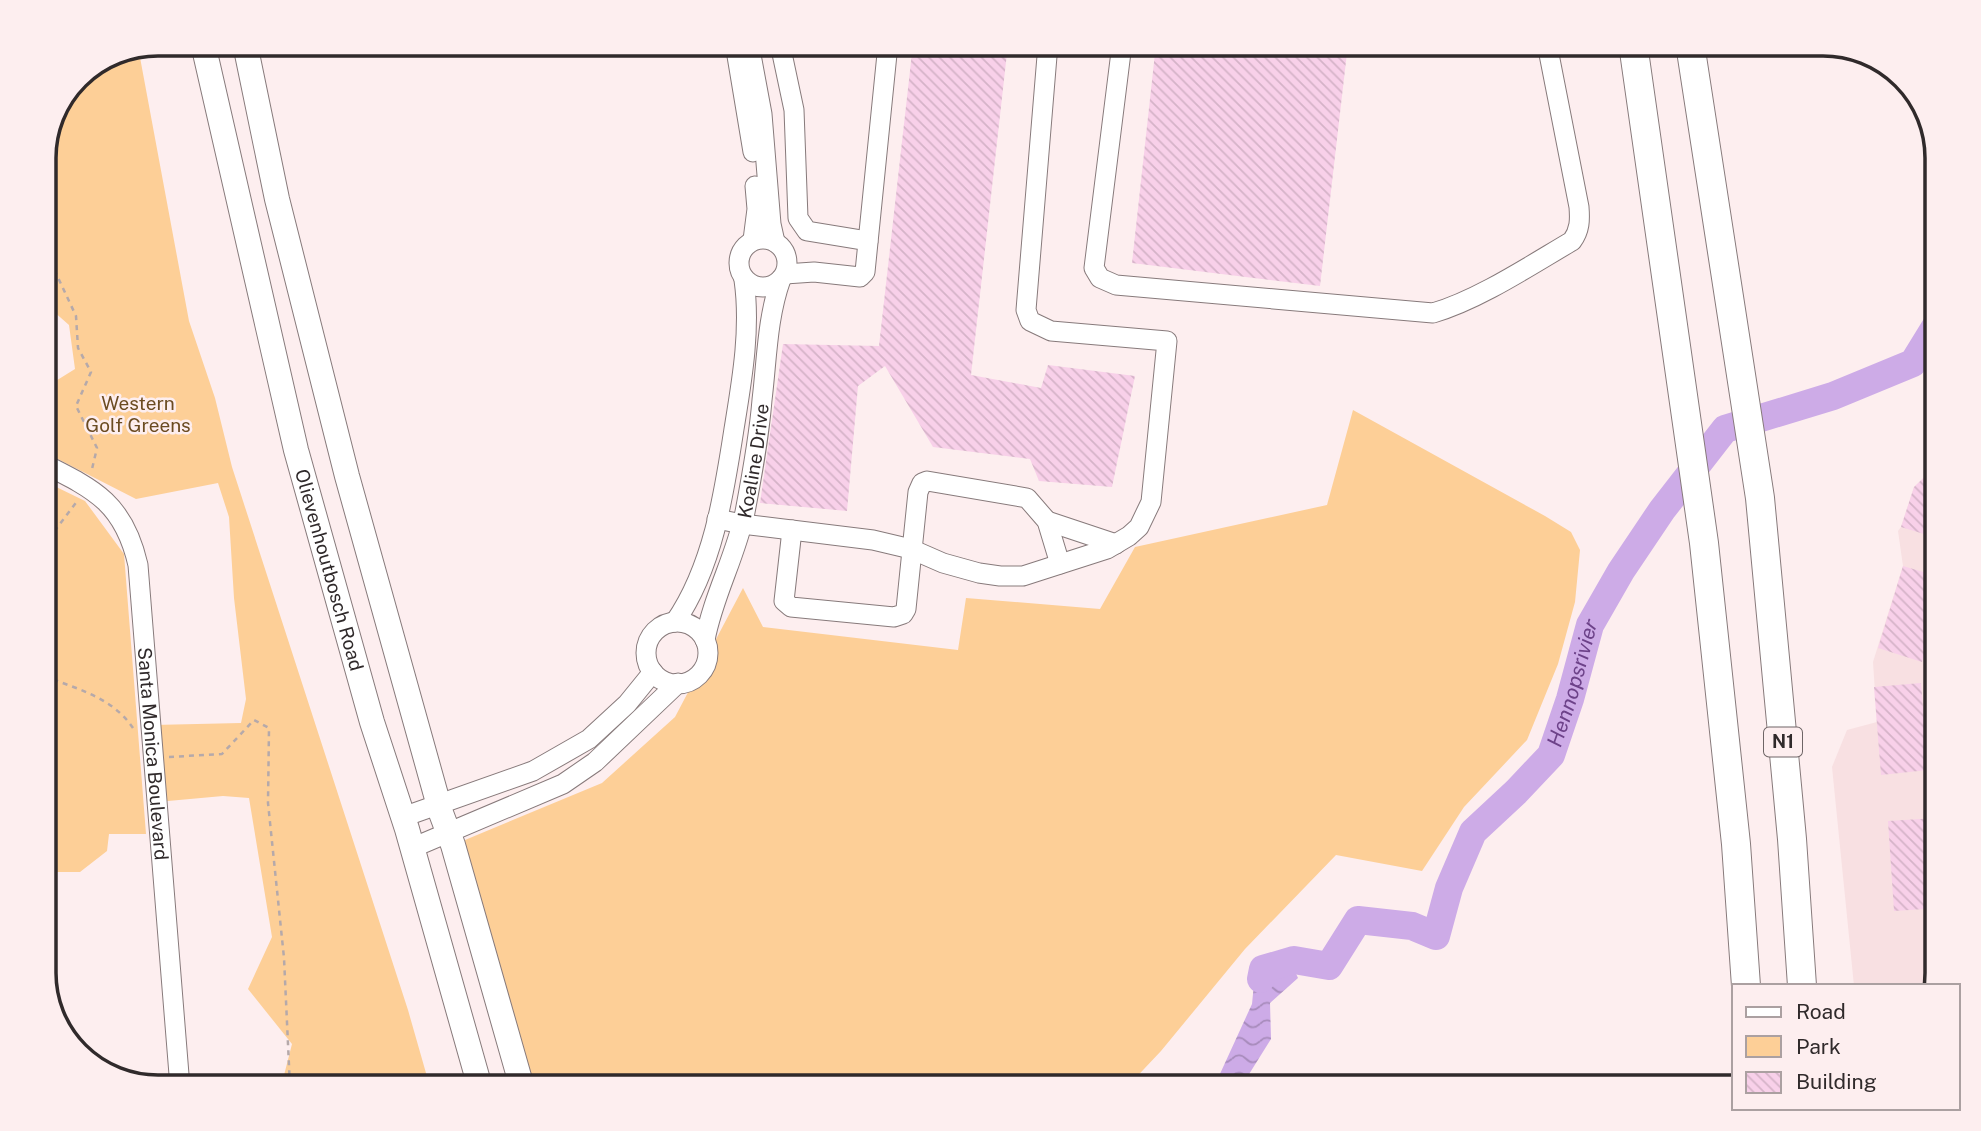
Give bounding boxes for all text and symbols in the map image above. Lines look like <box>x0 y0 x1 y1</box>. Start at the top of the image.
park label: Western Golf Greens <box>85 392 191 436</box>
street label: Koaline Drive <box>733 403 773 520</box>
street label: Olievenhoutbosch Road <box>291 467 368 673</box>
water label: Hennopsrivier <box>1542 613 1603 750</box>
street label: Santa Monica Boulevard <box>134 646 173 861</box>
road number: N1 <box>1764 728 1802 756</box>
legend <box>1732 984 1960 1110</box>
text: Road <box>1796 999 1846 1024</box>
text: Park <box>1796 1034 1841 1059</box>
text: Building <box>1796 1069 1877 1094</box>

